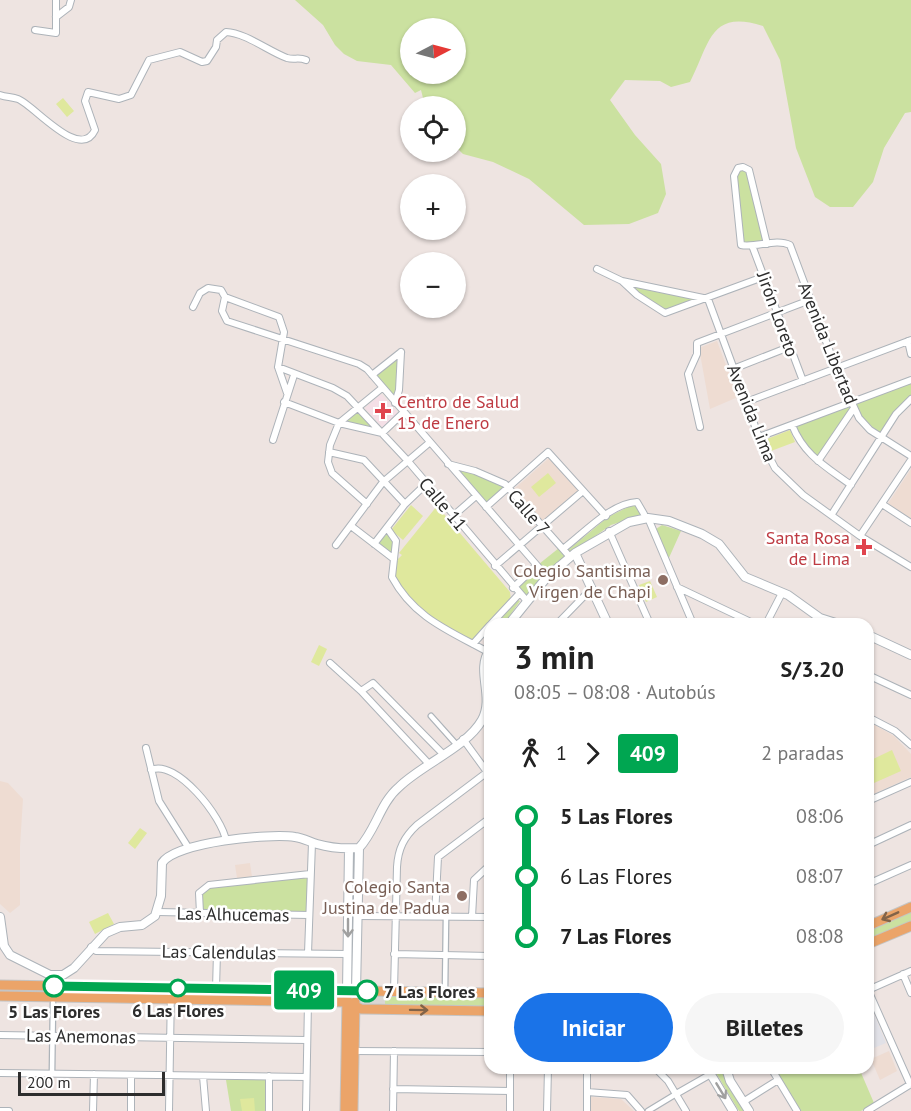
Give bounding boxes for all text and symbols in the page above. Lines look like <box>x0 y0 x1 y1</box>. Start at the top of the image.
north arrow <box>400 18 466 84</box>
map controls <box>400 18 466 318</box>
button: locate <box>400 96 466 162</box>
button: + <box>400 174 466 240</box>
button: − <box>400 252 466 318</box>
street label: Jirón Loreto <box>752 267 804 360</box>
street label: Avenida Libertad <box>793 278 863 408</box>
street label: Avenida Lima <box>722 361 782 465</box>
place label: Centro de Salud 15 de Enero <box>397 390 519 434</box>
marker: Centro de Salud 15 de Enero <box>374 402 392 420</box>
street label: Calle 11 <box>414 472 472 536</box>
street label: Calle 7 <box>503 484 555 540</box>
place label: Santa Rosa de Lima <box>766 526 850 570</box>
marker: Santa Rosa de Lima <box>855 538 873 556</box>
place label: Colegio Santisima Virgen de Chapi <box>513 559 651 603</box>
marker: Colegio Santisima Virgen de Chapi <box>656 573 670 587</box>
text: 3 min <box>514 635 595 678</box>
text: S/3.20 <box>781 655 844 683</box>
text: 08:05 – 08:08 · Autobús <box>514 679 716 705</box>
icon: walk <box>514 737 547 770</box>
icon: forward <box>576 737 609 770</box>
text: 1 <box>556 740 567 766</box>
text: 409 <box>630 740 666 767</box>
text: 2 paradas <box>761 740 844 766</box>
text: 5 Las Flores <box>560 802 673 830</box>
text: 08:06 <box>796 803 844 829</box>
text: 6 Las Flores <box>560 862 672 890</box>
text: 08:07 <box>796 863 844 889</box>
place label: Colegio Santa Justina de Padua <box>322 875 450 919</box>
marker: Colegio Santa Justina de Padua <box>455 889 469 903</box>
street label: Las Alhucemas <box>176 902 290 926</box>
one-way arrow <box>881 911 899 923</box>
one-way arrow <box>342 918 354 938</box>
text: 7 Las Flores <box>560 922 672 950</box>
text: 08:08 <box>796 923 844 949</box>
street label: Las Calendulas <box>162 940 276 964</box>
line badge: 409 <box>270 970 338 1010</box>
marker: 5 Las Flores <box>43 975 65 997</box>
text: 409 <box>286 977 322 1004</box>
marker: 6 Las Flores <box>169 979 187 997</box>
marker: 7 Las Flores <box>356 980 378 1002</box>
place label: 7 Las Flores <box>384 980 476 1003</box>
button: Iniciar <box>514 993 673 1062</box>
button: Billetes <box>685 993 844 1062</box>
place label: 6 Las Flores <box>132 999 225 1022</box>
place label: 5 Las Flores <box>8 1000 101 1023</box>
one-way arrow <box>409 1004 429 1016</box>
street label: Las Anemonas <box>26 1024 136 1048</box>
scale bar <box>18 1069 165 1096</box>
text: 200 m <box>27 1072 70 1092</box>
one-way arrow <box>716 1082 728 1099</box>

